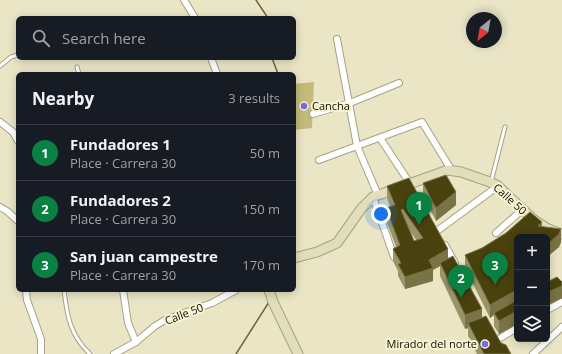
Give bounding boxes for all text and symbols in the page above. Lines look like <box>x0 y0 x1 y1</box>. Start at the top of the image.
north arrow <box>466 12 502 48</box>
search box <box>16 16 296 60</box>
icon: search <box>30 27 52 49</box>
text: Search here <box>62 28 146 48</box>
text: Nearby <box>32 87 94 110</box>
text: 3 results <box>228 89 280 107</box>
place label: Cancha <box>312 98 350 113</box>
marker: Cancha <box>299 101 309 111</box>
text: Fundadores 1 <box>70 134 171 154</box>
text: 1 <box>41 144 49 162</box>
text: 50 m <box>250 144 280 162</box>
text: Place · Carrera 30 <box>70 154 176 172</box>
street label: Calle 50 <box>490 180 530 218</box>
text: Fundadores 2 <box>70 190 171 210</box>
pin: 1 <box>406 192 432 225</box>
text: 2 <box>41 200 49 218</box>
text: 150 m <box>242 200 280 218</box>
your location <box>371 204 391 224</box>
text: Place · Carrera 30 <box>70 210 176 228</box>
map controls <box>514 234 550 342</box>
button: + <box>514 234 550 270</box>
text: San juan campestre <box>70 246 218 266</box>
pin: 3 <box>482 252 508 285</box>
text: 3 <box>41 256 49 274</box>
text: 170 m <box>242 256 280 274</box>
pin: 2 <box>448 265 474 298</box>
text: Place · Carrera 30 <box>70 266 176 284</box>
button: − <box>514 270 550 306</box>
street label: Calle 50 <box>162 299 205 328</box>
button: layers <box>514 306 550 342</box>
place label: Mirador del norte <box>387 336 477 351</box>
marker: Mirador del norte <box>480 339 490 349</box>

